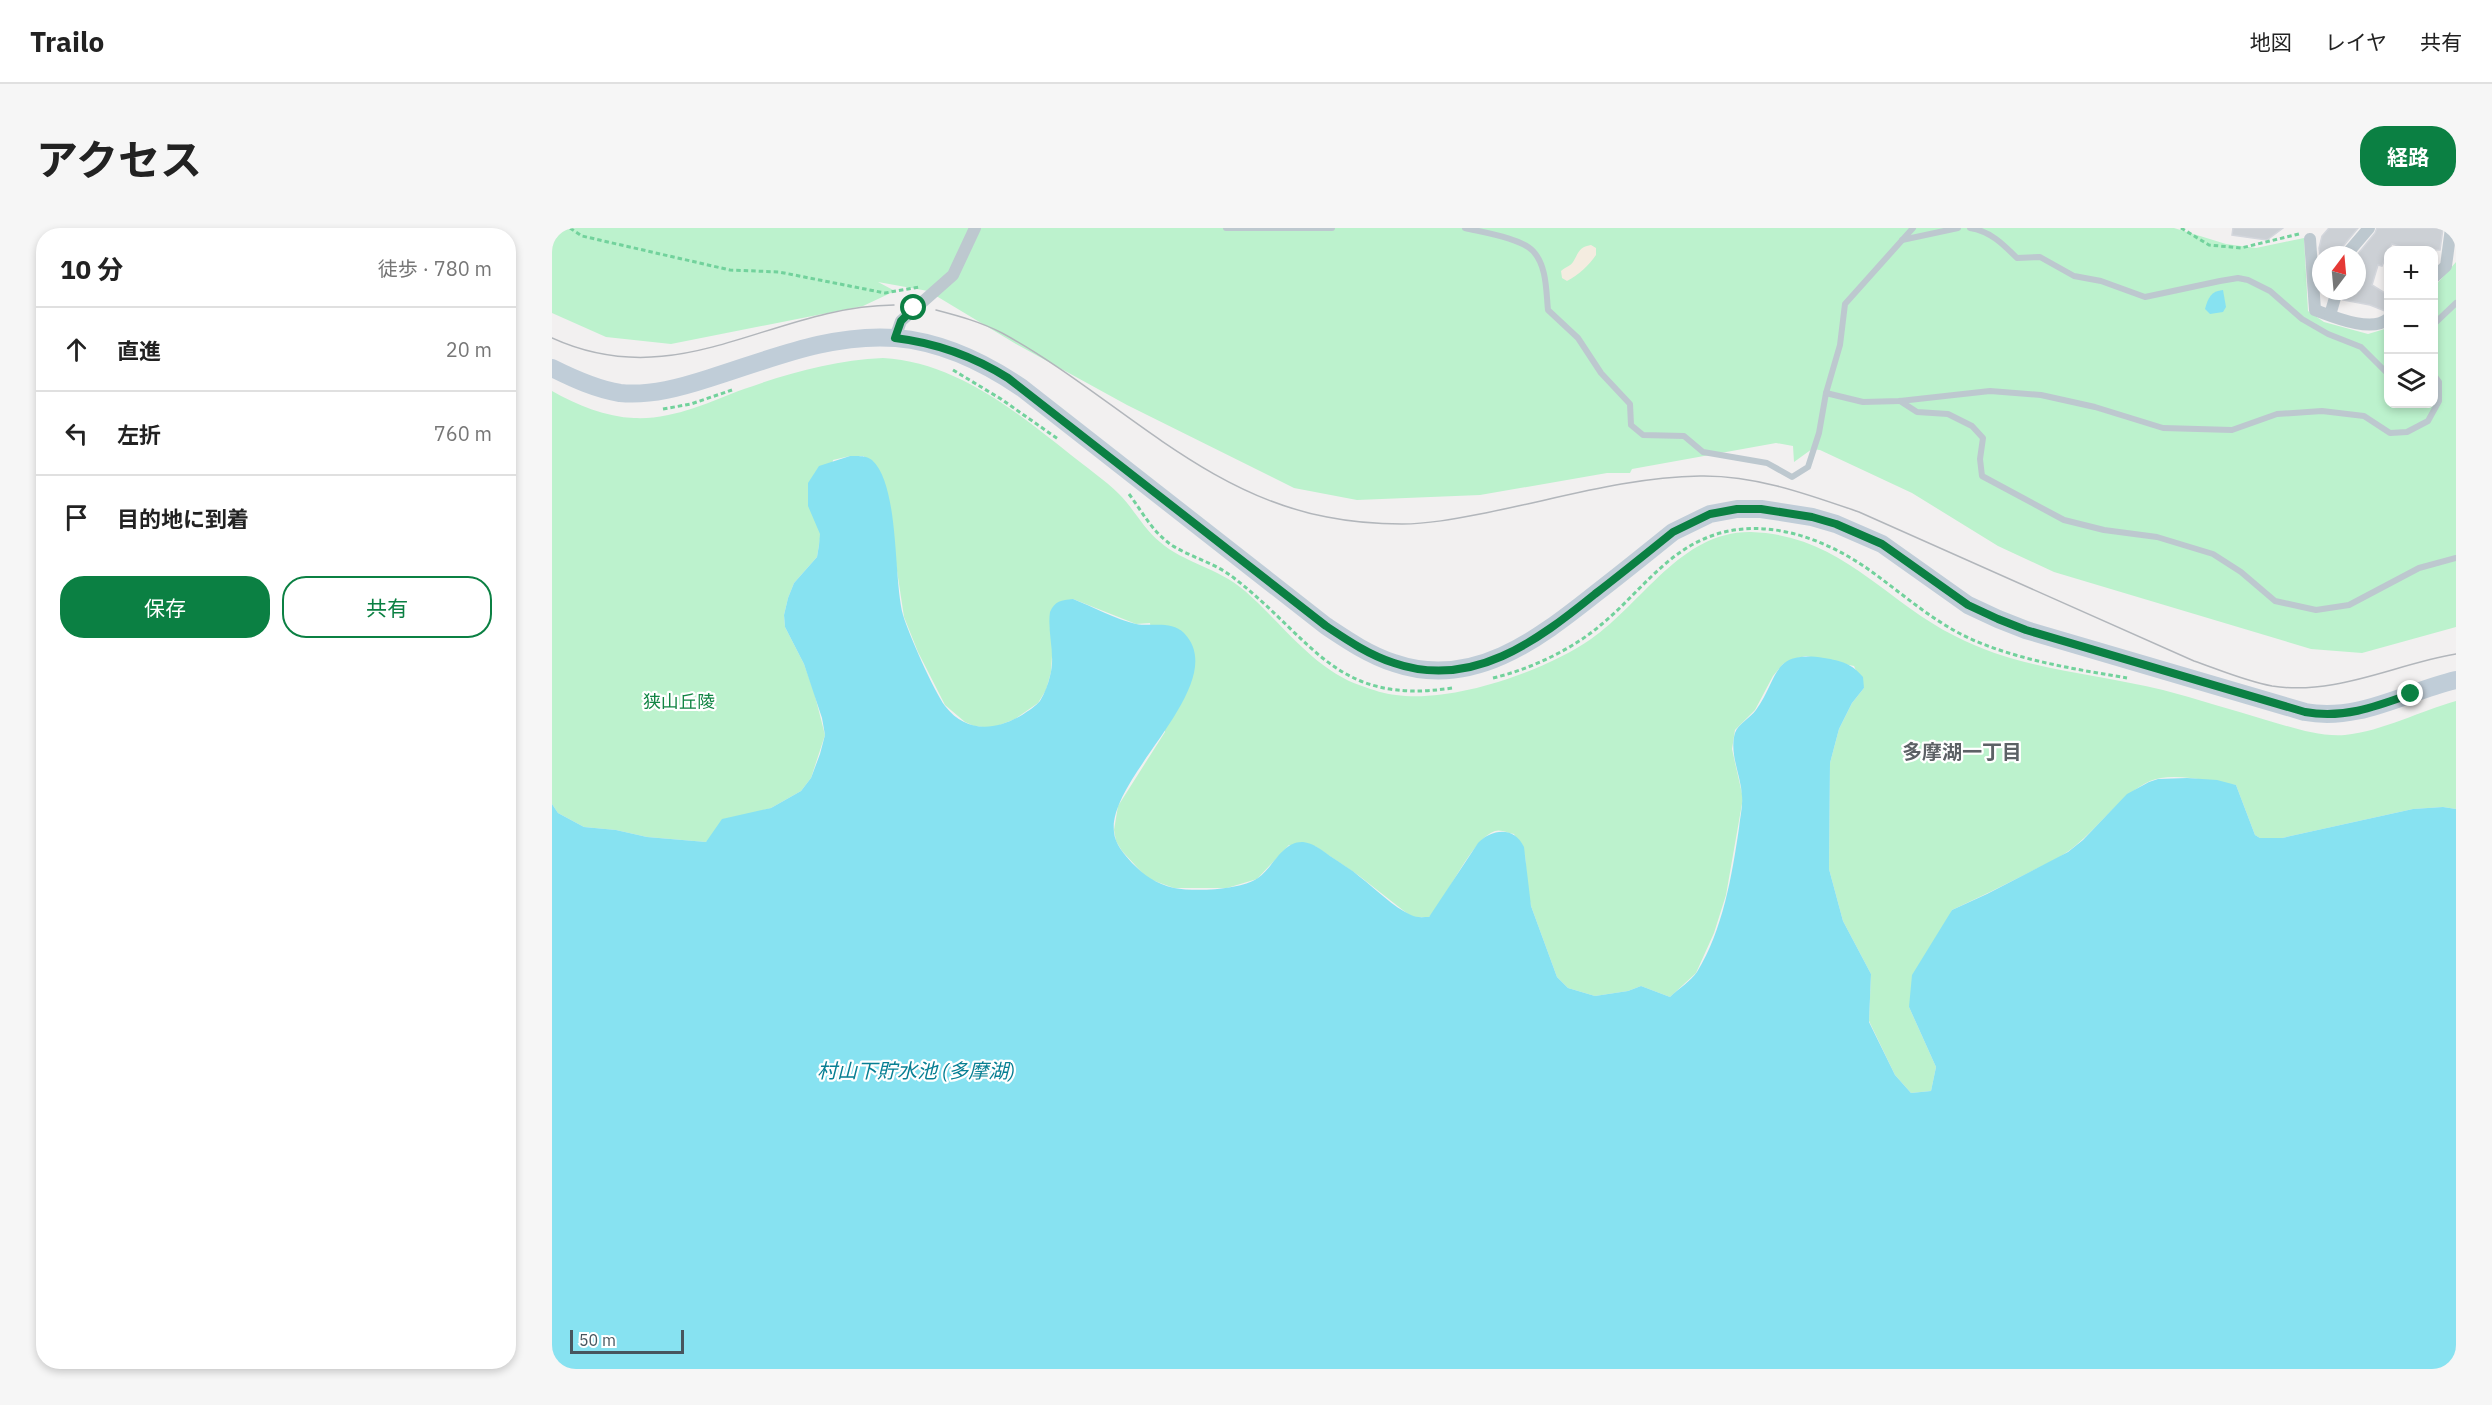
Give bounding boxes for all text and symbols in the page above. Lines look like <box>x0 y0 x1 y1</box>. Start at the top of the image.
text: Trailo <box>30 23 104 60</box>
text: 地図 <box>2250 28 2292 56</box>
text: レイヤ <box>2325 28 2387 56</box>
text: 共有 <box>2420 28 2462 56</box>
button: 経路 <box>2360 126 2456 186</box>
text: アクセス <box>36 132 202 187</box>
north arrow <box>2312 246 2366 300</box>
map controls <box>2384 246 2438 408</box>
button: + <box>2384 246 2438 300</box>
text: 10 分 <box>60 252 123 286</box>
text: 徒歩 · 780 m <box>378 255 492 282</box>
route start <box>900 294 926 320</box>
button: − <box>2384 300 2438 354</box>
icon: ahead <box>60 333 93 366</box>
text: 直進 <box>117 336 161 365</box>
text: 20 m <box>446 336 492 363</box>
button: layers <box>2384 354 2438 408</box>
icon: left <box>60 417 93 450</box>
text: 左折 <box>117 420 161 449</box>
text: 760 m <box>434 420 492 447</box>
icon: arrive <box>60 501 93 534</box>
text: 目的地に到着 <box>117 504 249 533</box>
button: 保存 <box>60 576 270 638</box>
button: 共有 <box>282 576 492 638</box>
route end <box>2397 680 2423 706</box>
park label: 狭山丘陵 <box>643 690 715 713</box>
district label: 多摩湖一丁目 <box>1902 738 2022 765</box>
water label: 村山下貯水池 (多摩湖) <box>817 1057 1015 1084</box>
scale bar <box>570 1327 684 1354</box>
text: 50 m <box>579 1330 616 1350</box>

